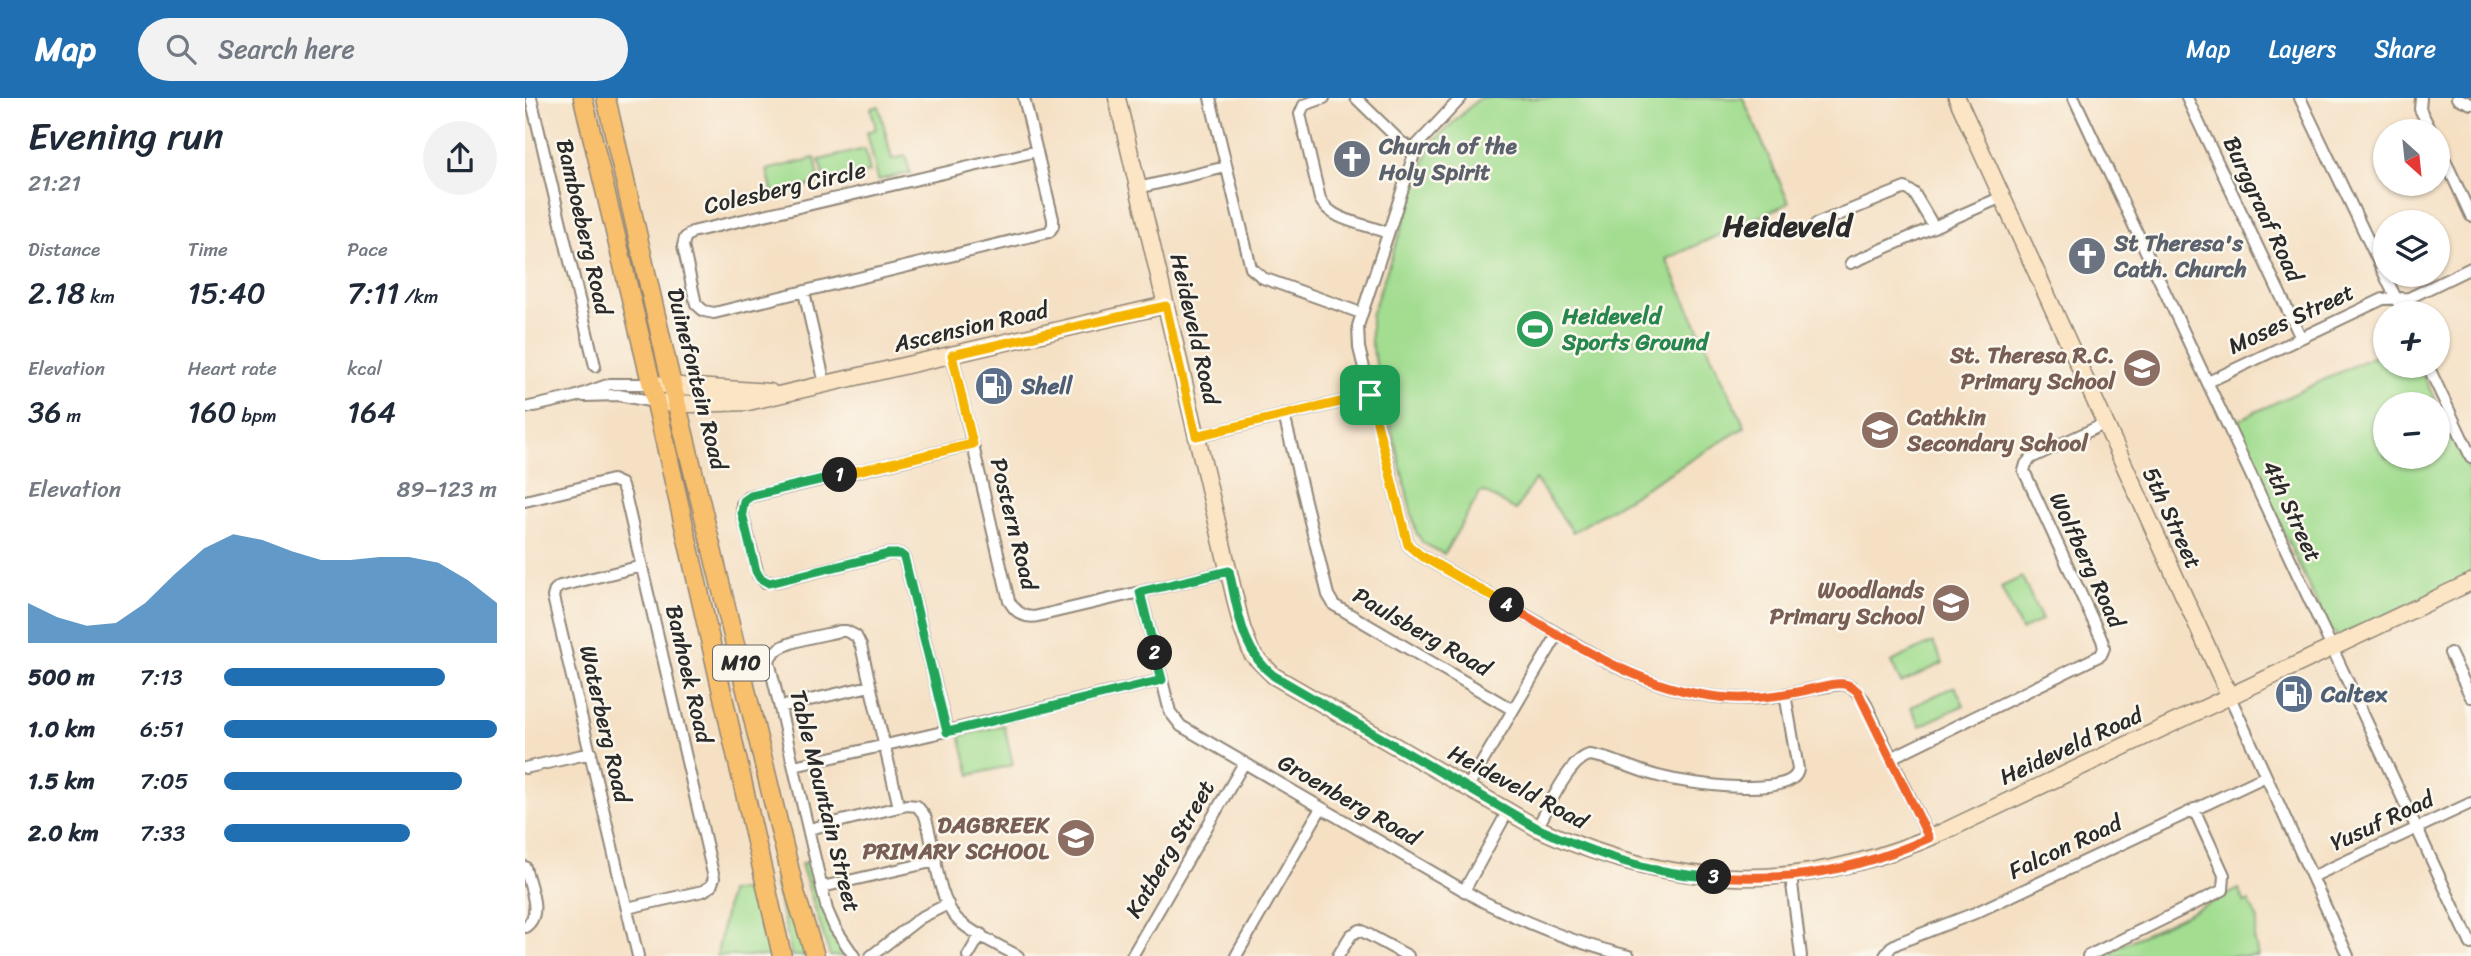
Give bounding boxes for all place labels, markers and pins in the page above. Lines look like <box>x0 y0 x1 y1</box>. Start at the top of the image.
place label: Church of the Holy Spirit <box>1378 126 1518 193</box>
church icon: Church of the Holy Spirit <box>1331 138 1373 180</box>
place label: St Theresa's Cath. Church <box>2113 223 2247 290</box>
church icon: St Theresa's Cath. Church <box>2066 235 2108 277</box>
place label: Heideveld Sports Ground <box>1561 296 1710 363</box>
sports icon: Heideveld Sports Ground <box>1514 308 1556 350</box>
place label: St. Theresa R.C. Primary School <box>1949 335 2116 402</box>
school or university icon: St. Theresa R.C. Primary School <box>2121 347 2163 389</box>
fuel station icon: Shell <box>973 365 1015 407</box>
pin <box>1340 365 1400 425</box>
place label: Shell <box>1020 366 1074 407</box>
place label: Cathkin Secondary School <box>1906 397 2089 464</box>
school or university icon: Cathkin Secondary School <box>1859 409 1901 451</box>
pin: 1 <box>823 458 857 492</box>
place label: Woodlands Primary School <box>1770 570 1925 637</box>
school or university icon: Woodlands Primary School <box>1930 582 1972 624</box>
pin: 4 <box>1489 588 1525 622</box>
pin: 2 <box>1137 636 1173 670</box>
fuel station icon: Caltex <box>2273 673 2315 715</box>
place label: Caltex <box>2320 674 2388 715</box>
place label: DAGBREEK PRIMARY SCHOOL <box>862 805 1050 872</box>
school or university icon: DAGBREEK PRIMARY SCHOOL <box>1055 817 1097 859</box>
pin: 3 <box>1697 860 1731 894</box>

